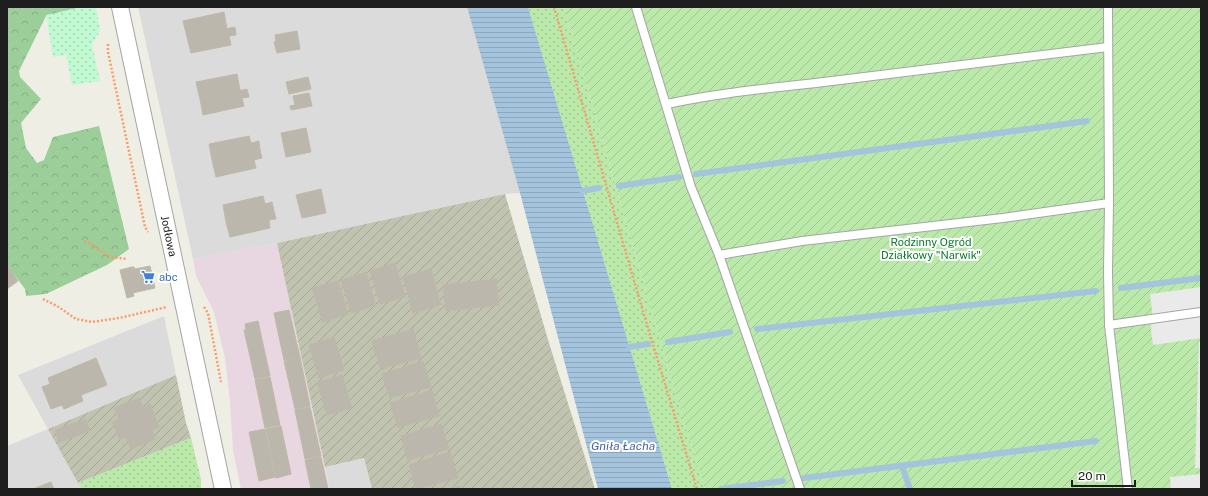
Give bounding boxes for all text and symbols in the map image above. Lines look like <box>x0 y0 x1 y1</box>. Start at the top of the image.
street label: Jodłowa <box>159 214 179 258</box>
park label: Rodzinny Ogród Działkowy "Narwik" <box>881 236 981 261</box>
supermarket icon: abc <box>140 269 156 285</box>
place label: abc <box>159 271 178 283</box>
water label: Gniła Łacha <box>591 439 655 453</box>
scale bar <box>1072 462 1135 488</box>
text: 20 m <box>1078 469 1106 483</box>

